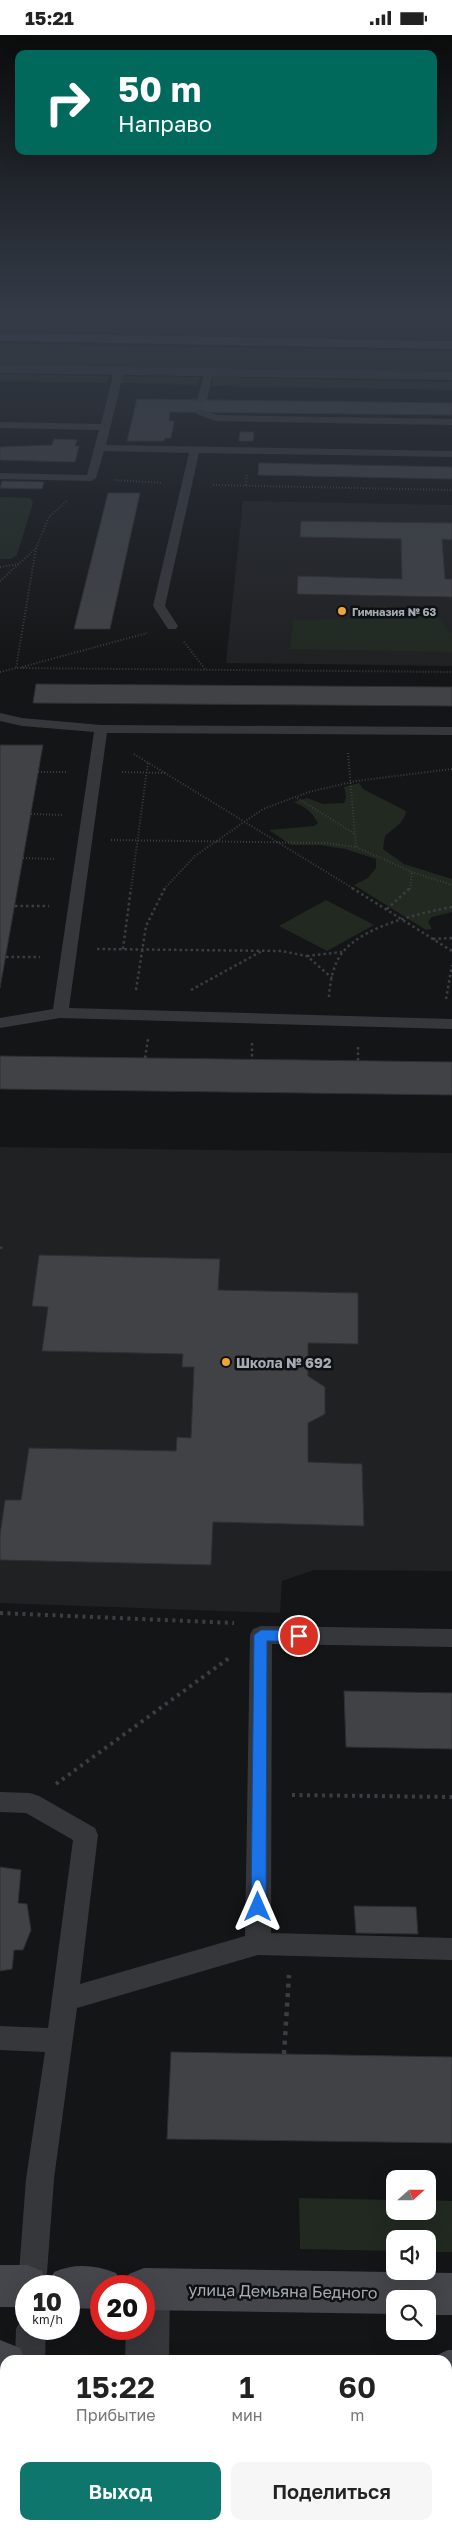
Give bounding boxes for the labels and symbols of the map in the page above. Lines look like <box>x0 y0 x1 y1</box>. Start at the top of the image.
marker: Гимназия № 63 <box>336 605 348 617</box>
place label: Гимназия № 63 <box>352 605 436 618</box>
place label: Школа № 692 <box>236 1354 332 1371</box>
marker: Школа № 692 <box>220 1356 232 1368</box>
pin <box>278 1615 320 1657</box>
position arrow <box>231 1880 283 1932</box>
north arrow <box>386 2170 436 2220</box>
speed limit sign: 20 <box>90 2275 155 2340</box>
street label: улица Демьяна Бедного <box>188 2279 378 2303</box>

